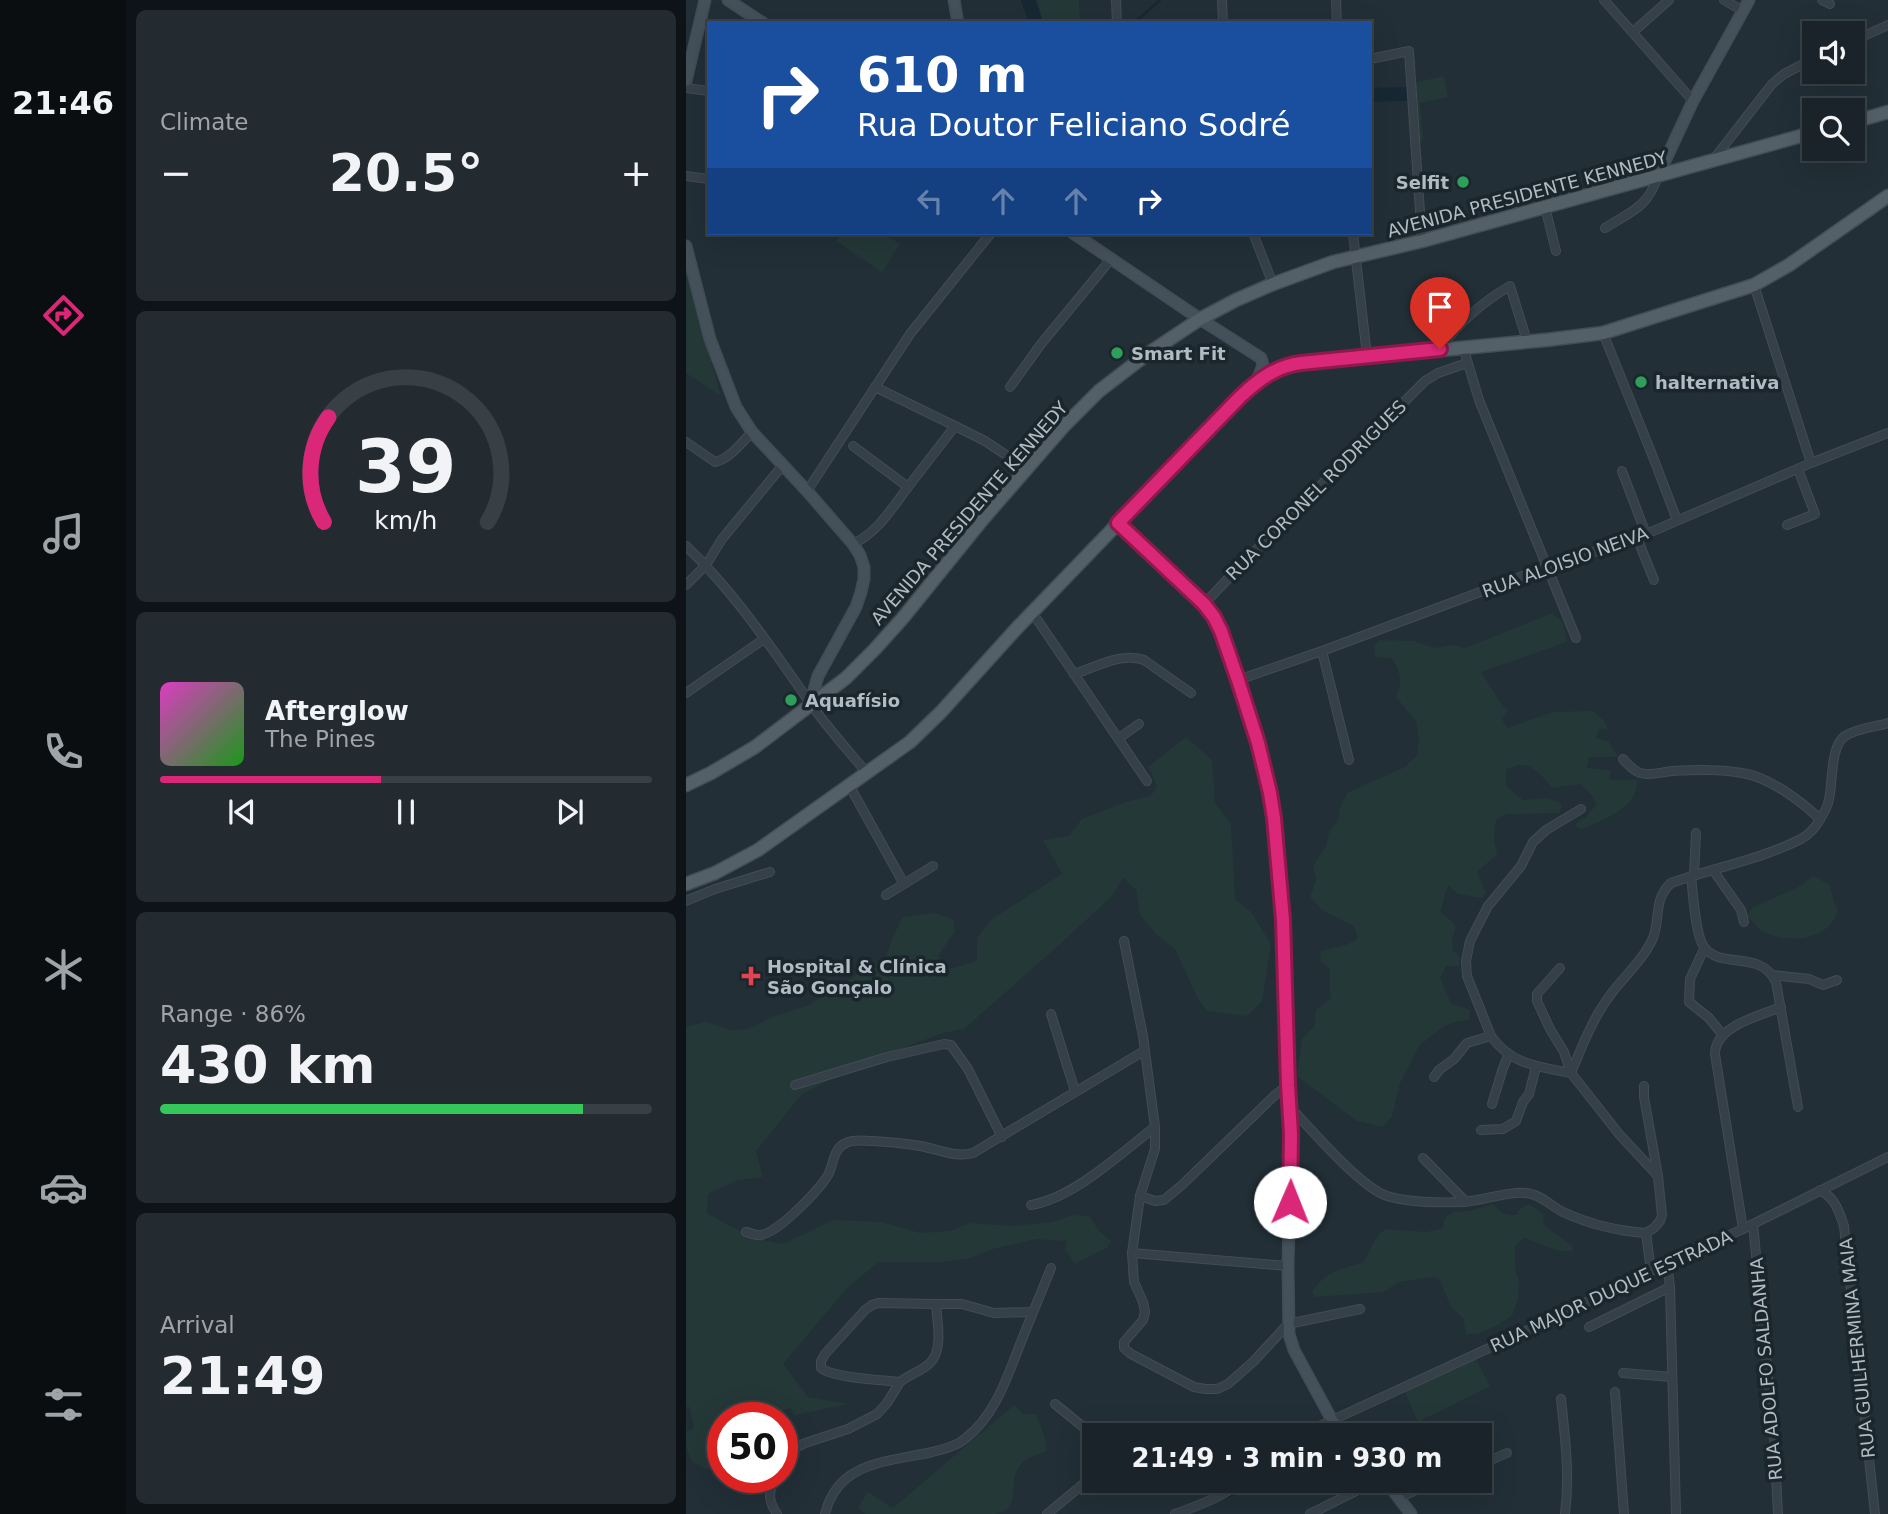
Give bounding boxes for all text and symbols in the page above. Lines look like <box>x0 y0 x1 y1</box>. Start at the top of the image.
map controls <box>1802 21 1865 161</box>
button: sound <box>1802 21 1865 84</box>
text: 610 m <box>857 47 1027 104</box>
icon: right <box>742 49 833 140</box>
text: 21:46 <box>12 84 114 122</box>
button: search <box>1802 98 1865 161</box>
text: Rua Doutor Feliciano Sodré <box>857 106 1290 144</box>
text: Climate <box>160 109 249 135</box>
text: 20.5° <box>329 143 483 203</box>
street label: AVENIDA PRESIDENTE KENNEDY <box>1385 146 1670 242</box>
text: − <box>160 151 192 195</box>
text: + <box>620 151 652 195</box>
place label: Selfit <box>1396 172 1449 193</box>
marker: Selfit <box>1455 174 1471 190</box>
icon: left <box>911 182 949 220</box>
icon: ahead <box>984 182 1022 220</box>
icon: ahead <box>1057 182 1095 220</box>
icon: right <box>1130 182 1168 220</box>
pin <box>1410 277 1470 349</box>
icon: arrive <box>1421 288 1459 326</box>
icon: directions <box>39 291 88 340</box>
place label: Smart Fit <box>1131 343 1226 364</box>
marker: Smart Fit <box>1109 345 1125 361</box>
place label: halternativa <box>1655 372 1779 393</box>
marker: halternativa <box>1633 374 1649 390</box>
street label: AVENIDA PRESIDENTE KENNEDY <box>866 396 1072 629</box>
street label: RUA CORONEL RODRIGUES <box>1222 396 1410 584</box>
text: 39 <box>355 425 457 510</box>
text: km/h <box>374 506 438 535</box>
icon: music <box>39 509 88 558</box>
street label: RUA ALOISIO NEIVA <box>1479 522 1652 602</box>
place label: Aquafísio <box>805 690 900 711</box>
marker: Aquafísio <box>783 692 799 708</box>
text: Afterglow <box>265 696 409 726</box>
text: The Pines <box>265 726 376 752</box>
icon: phone <box>39 727 88 776</box>
icon: previous <box>223 793 261 831</box>
icon: pause <box>387 793 425 831</box>
icon: next <box>551 793 589 831</box>
icon: climate <box>39 945 88 994</box>
place label: Hospital & Clínica São Gonçalo <box>767 956 947 998</box>
marker: Hospital & Clínica São Gonçalo <box>741 966 761 986</box>
text: Range · 86% <box>160 1001 306 1027</box>
text: 430 km <box>160 1035 375 1095</box>
icon: car <box>39 1163 88 1212</box>
position arrow <box>1253 1165 1327 1239</box>
street label: RUA MAJOR DUQUE ESTRADA <box>1487 1225 1736 1356</box>
street label: RUA GUILHERMINA MAIA <box>1835 1236 1879 1459</box>
street label: RUA ADOLFO SALDANHA <box>1746 1256 1786 1481</box>
text: Arrival <box>160 1312 235 1338</box>
text: 21:49 <box>160 1346 326 1406</box>
icon: filters <box>39 1380 88 1429</box>
speed limit sign: 50 <box>707 1402 798 1493</box>
text: 21:49 · 3 min · 930 m <box>1132 1443 1442 1473</box>

